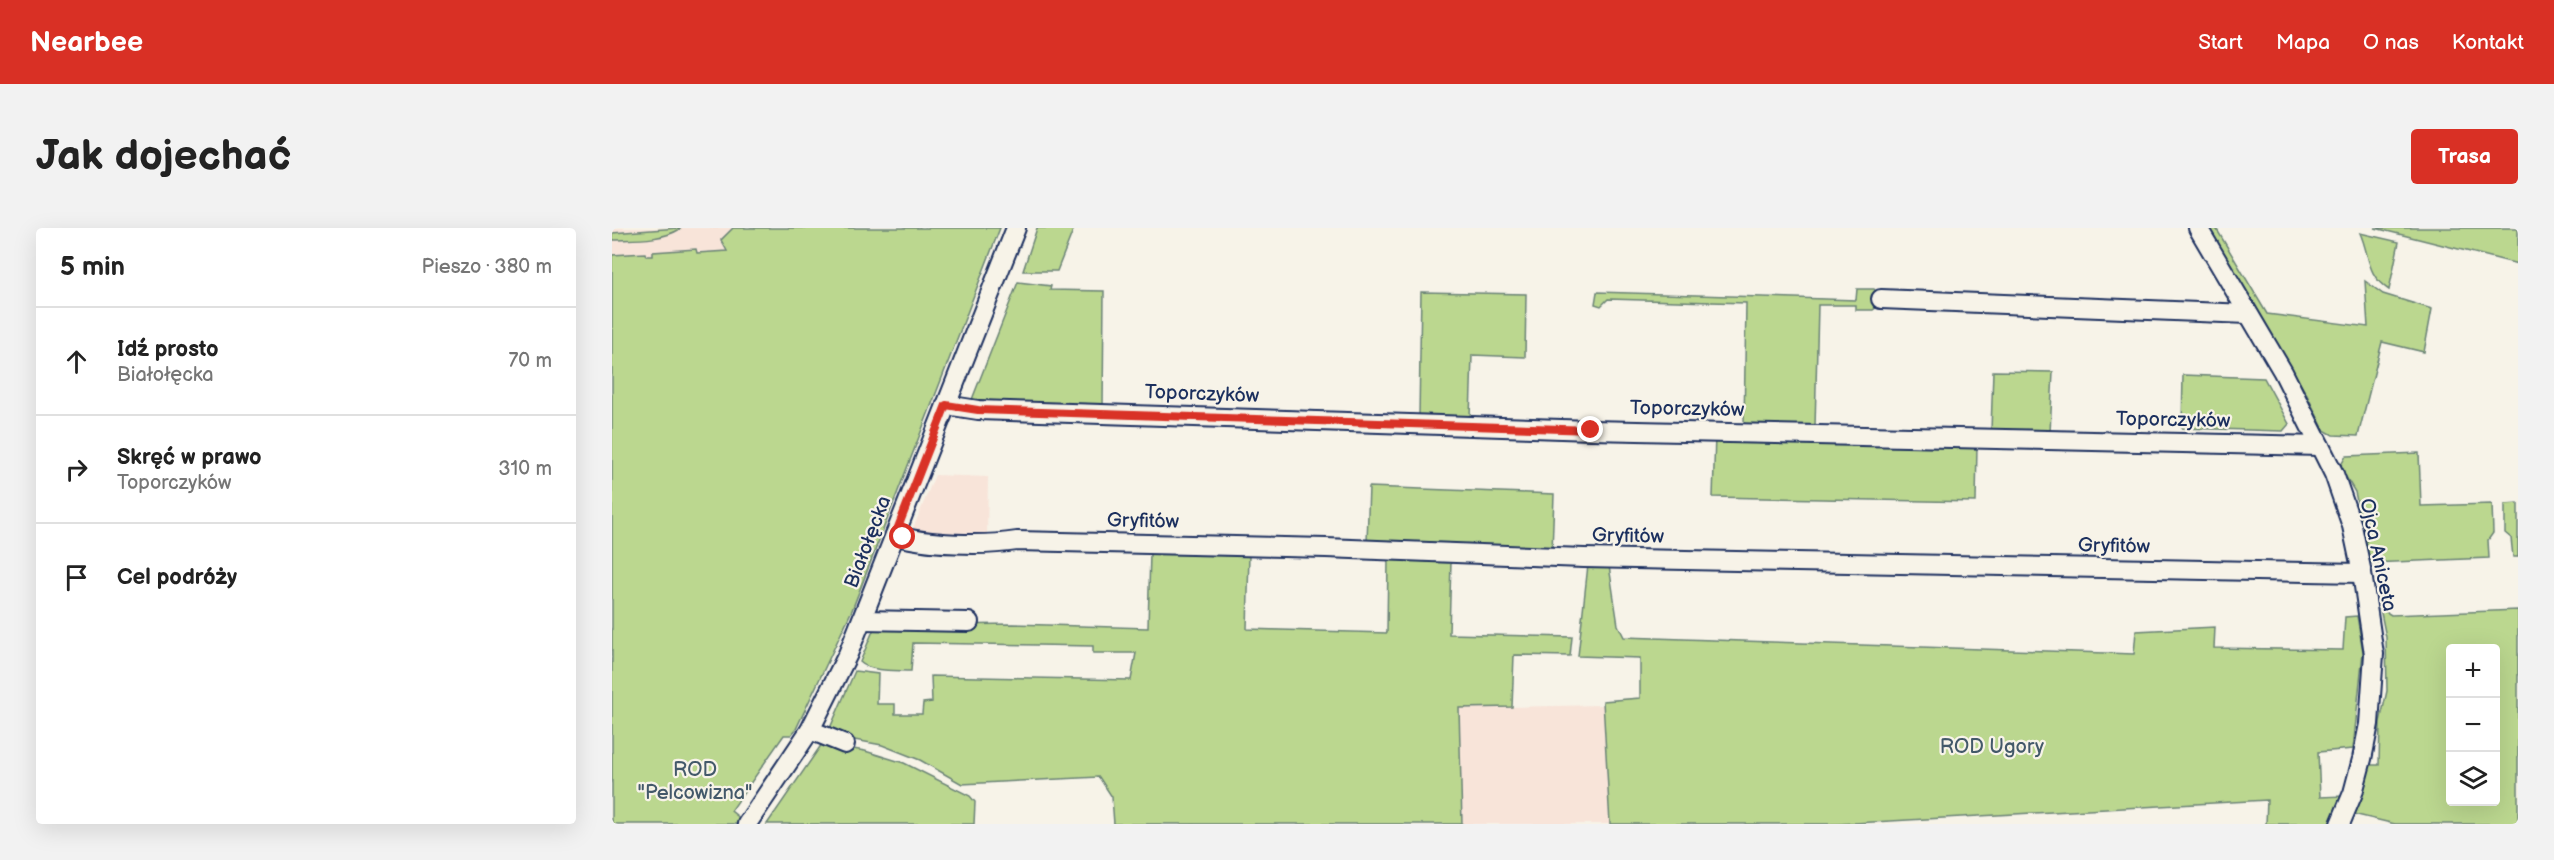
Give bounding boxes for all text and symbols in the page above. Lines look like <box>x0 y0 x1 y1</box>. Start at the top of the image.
text: Nearbee <box>30 26 143 59</box>
text: Start <box>2198 30 2243 55</box>
text: Mapa <box>2276 30 2330 55</box>
text: O nas <box>2363 30 2419 55</box>
text: Kontakt <box>2452 30 2524 55</box>
button: Trasa <box>2411 129 2518 184</box>
text: Jak dojechać <box>36 131 291 182</box>
text: 5 min <box>60 252 125 283</box>
text: Pieszo · 380 m <box>422 255 552 279</box>
text: Idź prosto <box>117 336 219 363</box>
icon: ahead <box>60 345 93 378</box>
text: 70 m <box>508 349 552 373</box>
text: Białołęcka <box>117 363 214 387</box>
street label: Toporczyków <box>1144 380 1260 408</box>
street label: Toporczyków <box>1630 396 1745 422</box>
street label: Toporczyków <box>2116 407 2231 433</box>
route end <box>1577 416 1603 442</box>
text: Skręć w prawo <box>117 444 262 471</box>
icon: right <box>60 453 93 486</box>
text: 310 m <box>498 457 552 481</box>
text: Toporczyków <box>117 471 231 495</box>
street label: Białołęcka <box>839 493 897 591</box>
street label: Ojca Aniceta <box>2354 496 2402 614</box>
street label: Gryfitów <box>1107 508 1180 534</box>
route start <box>889 523 915 549</box>
street label: Gryfitów <box>1592 523 1665 549</box>
street label: Gryfitów <box>2078 533 2151 559</box>
icon: arrive <box>60 561 93 594</box>
text: Cel podróży <box>117 564 237 591</box>
map controls <box>2446 644 2500 806</box>
button: + <box>2446 644 2500 698</box>
button: − <box>2446 698 2500 752</box>
park label: ROD Ugory <box>1940 735 2044 759</box>
button: layers <box>2446 752 2500 806</box>
park label: ROD "Pelcowizna" <box>637 758 753 805</box>

